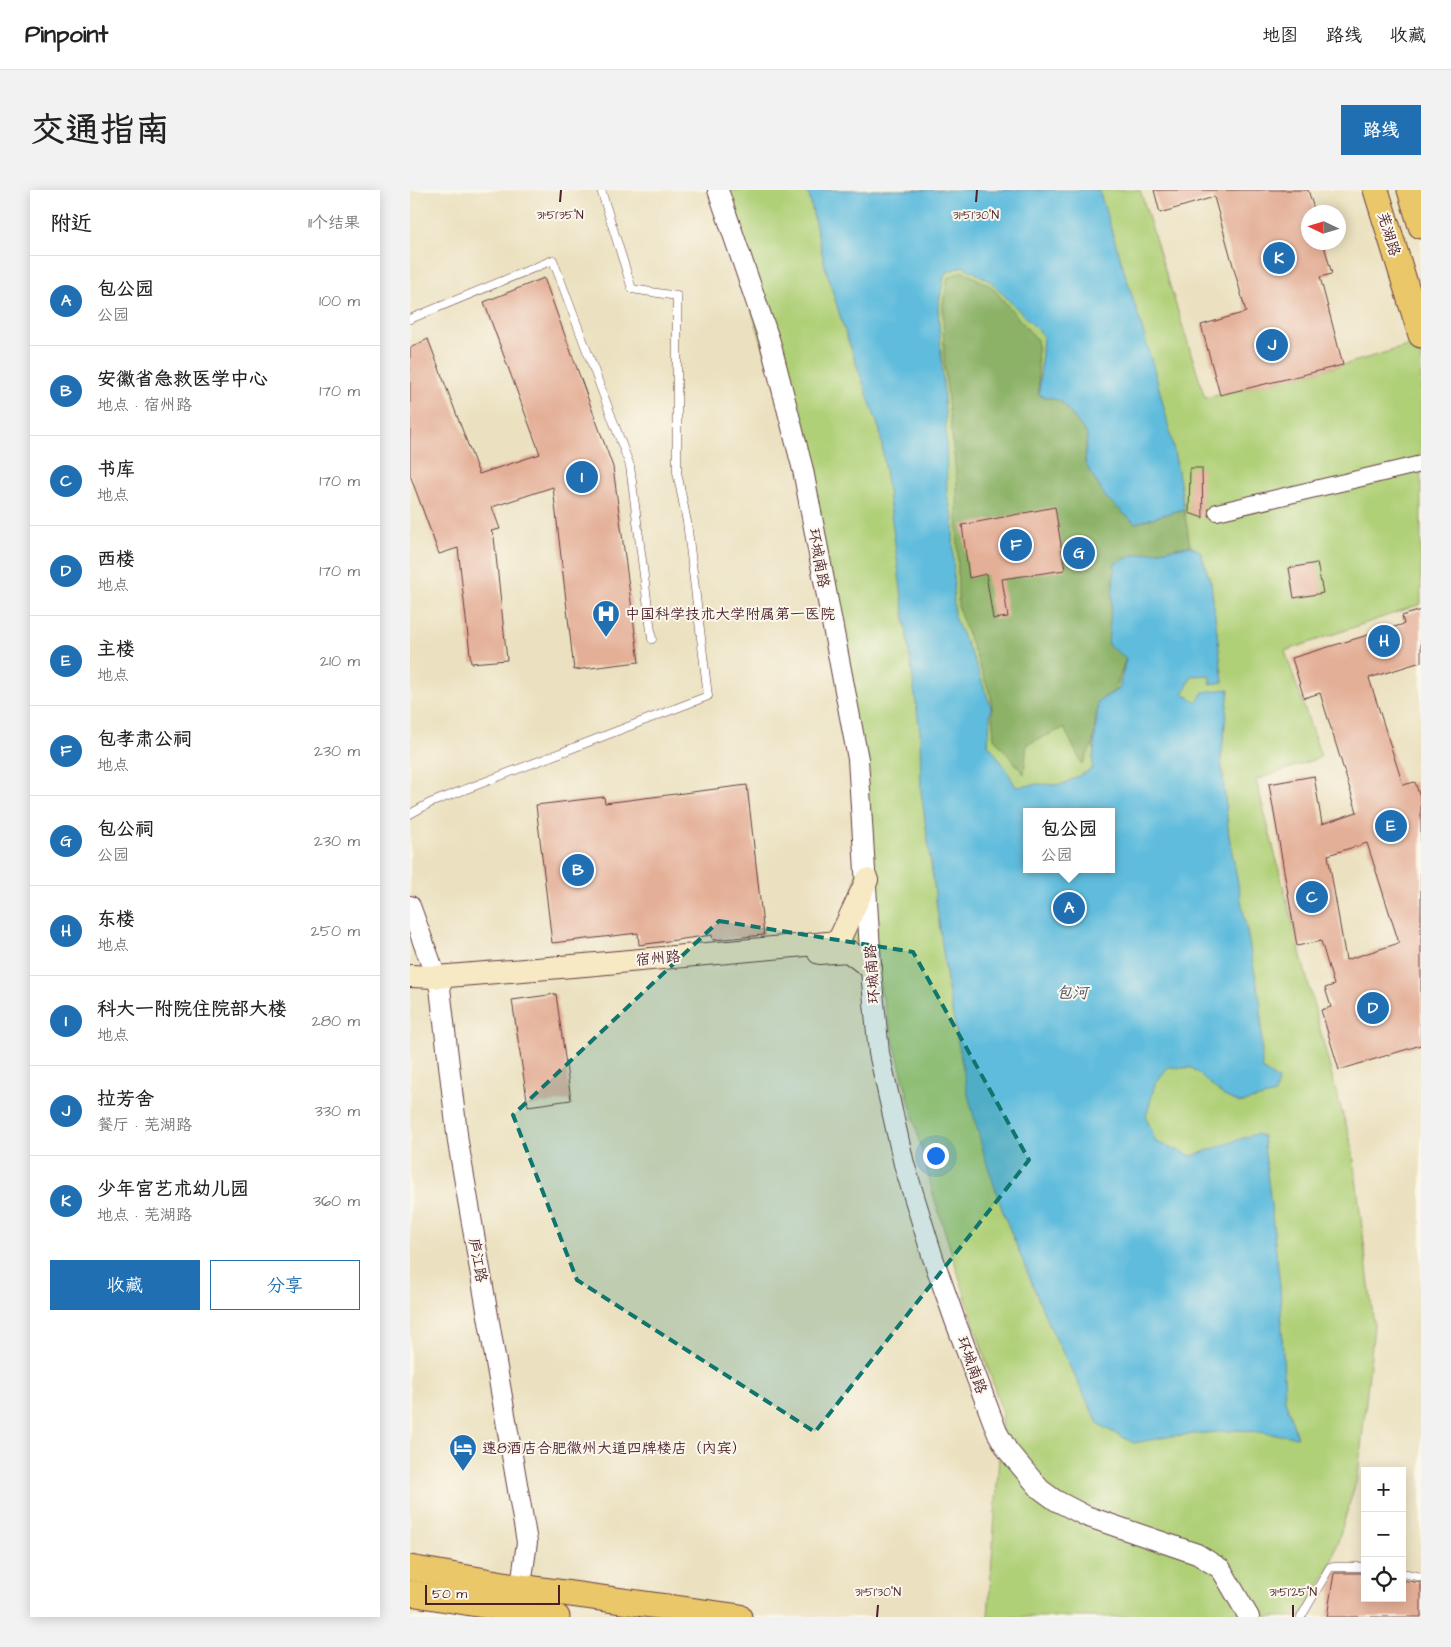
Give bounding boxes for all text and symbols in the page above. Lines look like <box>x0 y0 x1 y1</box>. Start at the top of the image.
text: Pinpoint <box>25 18 108 52</box>
text: 地图 <box>1262 23 1298 48</box>
text: 路线 <box>1326 23 1362 48</box>
text: 收藏 <box>1390 23 1426 48</box>
button: 路线 <box>1341 105 1421 155</box>
text: 交通指南 <box>30 106 170 155</box>
north arrow <box>1301 205 1346 250</box>
text: 31°51'35"N <box>536 207 584 224</box>
text: 31°51'30"N <box>953 207 1000 224</box>
text: 附近 <box>50 209 92 238</box>
street label: 芜湖路 <box>1372 210 1405 259</box>
text: 11个结果 <box>308 212 360 234</box>
pin: K <box>1263 239 1295 277</box>
text: 包公园 <box>97 276 154 303</box>
text: A <box>61 290 71 312</box>
text: 100 m <box>319 290 360 312</box>
text: 公园 <box>97 304 129 326</box>
pin: J <box>1256 326 1288 364</box>
text: 安徽省急救医学中心 <box>97 366 268 393</box>
text: B <box>60 380 72 402</box>
text: 170 m <box>319 380 360 402</box>
text: 地点 · 宿州路 <box>97 394 192 416</box>
text: 书库 <box>97 456 135 483</box>
pin: I <box>566 458 598 496</box>
text: C <box>60 470 72 492</box>
text: 170 m <box>319 470 360 492</box>
text: 地点 <box>97 484 129 506</box>
pin: F <box>1000 526 1032 564</box>
street label: 环城南路 <box>803 527 834 589</box>
pin: G <box>1063 534 1095 572</box>
text: 西楼 <box>97 546 135 573</box>
text: D <box>61 560 71 582</box>
text: 170 m <box>319 560 360 582</box>
text: 地点 <box>97 574 129 596</box>
hospital icon: 中国科学技术大学附属第一医院 <box>591 599 621 638</box>
place label: 中国科学技术大学附属第一医院 <box>625 604 835 625</box>
pin: H <box>1368 622 1400 660</box>
text: 主楼 <box>97 636 135 663</box>
text: E <box>61 650 71 672</box>
text: 210 m <box>320 650 360 672</box>
text: 地点 <box>97 664 129 686</box>
text: 包孝肃公祠 <box>97 726 192 753</box>
text: F <box>60 740 72 762</box>
text: 230 m <box>314 740 360 762</box>
text: 地点 <box>97 754 129 776</box>
pin: E <box>1375 807 1407 845</box>
popup <box>1023 808 1115 873</box>
text: 包公祠 <box>97 816 154 843</box>
text: 包公园 <box>1040 816 1098 843</box>
text: G <box>60 830 72 852</box>
text: 230 m <box>314 830 360 852</box>
text: 公园 <box>97 844 129 866</box>
text: 公园 <box>1040 844 1073 866</box>
pin: B <box>562 851 594 889</box>
pin: C <box>1296 878 1328 916</box>
pin: A <box>1053 889 1085 927</box>
text: 东楼 <box>97 906 135 933</box>
text: H <box>61 920 71 942</box>
text: 250 m <box>311 920 360 942</box>
text: 地点 <box>97 934 129 956</box>
street label: 环城南路 <box>860 943 885 1005</box>
street label: 宿州路 <box>635 946 681 971</box>
water label: 包河 <box>1056 982 1091 1004</box>
pin: D <box>1357 989 1389 1027</box>
text: 科大一附院住院部大楼 <box>97 996 287 1023</box>
text: I <box>65 1010 67 1032</box>
text: 280 m <box>312 1010 360 1032</box>
text: 地点 <box>97 1024 129 1046</box>
text: 拉芳舍 <box>97 1086 154 1113</box>
text: J <box>62 1100 70 1122</box>
text: 330 m <box>315 1100 360 1122</box>
text: 餐厅 · 芜湖路 <box>97 1114 192 1136</box>
your location <box>923 1143 949 1169</box>
text: 少年宫艺术幼儿园 <box>97 1176 249 1203</box>
text: K <box>61 1190 71 1212</box>
text: 360 m <box>313 1190 360 1212</box>
text: 地点 · 芜湖路 <box>97 1204 192 1226</box>
street label: 庐江路 <box>463 1236 492 1284</box>
button: 收藏 <box>50 1260 200 1310</box>
button: 分享 <box>210 1260 360 1310</box>
street label: 环城南路 <box>951 1333 992 1397</box>
hotel icon: 速8酒店合肥徽州大道四牌楼店（内宾） <box>448 1433 478 1472</box>
place label: 速8酒店合肥徽州大道四牌楼店（内宾） <box>482 1438 747 1459</box>
map controls <box>1361 1467 1406 1602</box>
button: + <box>1361 1467 1406 1512</box>
button: − <box>1361 1512 1406 1557</box>
button: locate <box>1361 1557 1406 1602</box>
scale bar <box>425 1582 560 1605</box>
text: 50 m <box>432 1584 467 1604</box>
text: 31°51'30"N <box>855 1584 902 1601</box>
text: 31°51'25"N <box>1269 1584 1317 1601</box>

